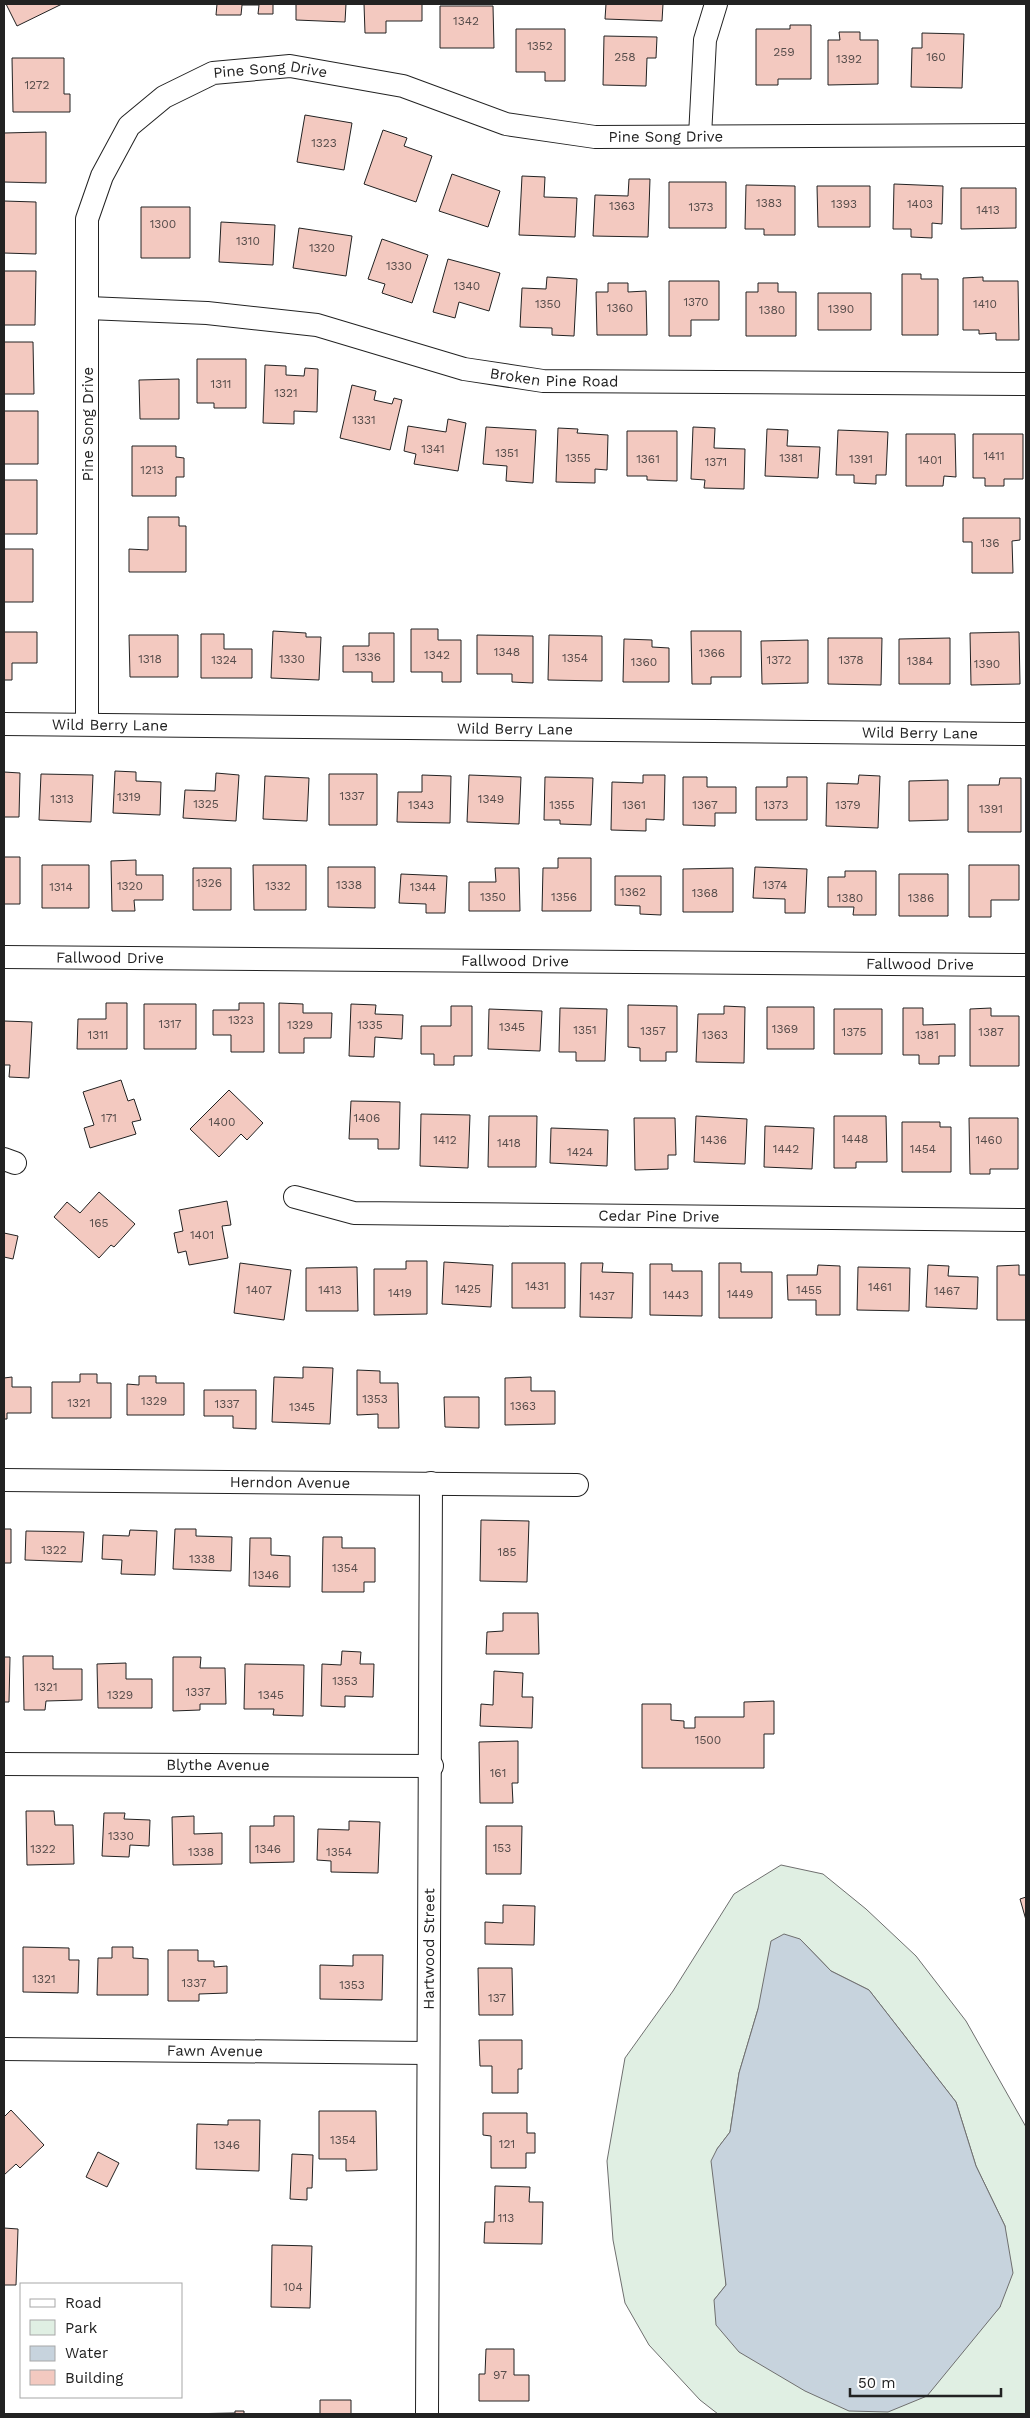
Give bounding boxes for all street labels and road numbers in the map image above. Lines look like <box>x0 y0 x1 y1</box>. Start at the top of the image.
street label: Pine Song Drive <box>212 57 329 82</box>
street label: Pine Song Drive <box>608 127 723 146</box>
street label: Broken Pine Road <box>489 364 618 390</box>
street label: Pine Song Drive <box>79 367 97 481</box>
street label: Wild Berry Lane <box>52 715 168 735</box>
street label: Wild Berry Lane <box>457 719 573 739</box>
street label: Wild Berry Lane <box>862 723 978 743</box>
street label: Fallwood Drive <box>56 948 164 967</box>
street label: Fallwood Drive <box>461 952 569 970</box>
street label: Fallwood Drive <box>866 955 974 974</box>
street label: Cedar Pine Drive <box>598 1207 720 1226</box>
street label: Herndon Avenue <box>230 1473 350 1492</box>
street label: Blythe Avenue <box>166 1756 270 1774</box>
street label: Hartwood Street <box>420 1888 438 2010</box>
street label: Fawn Avenue <box>167 2042 263 2060</box>

